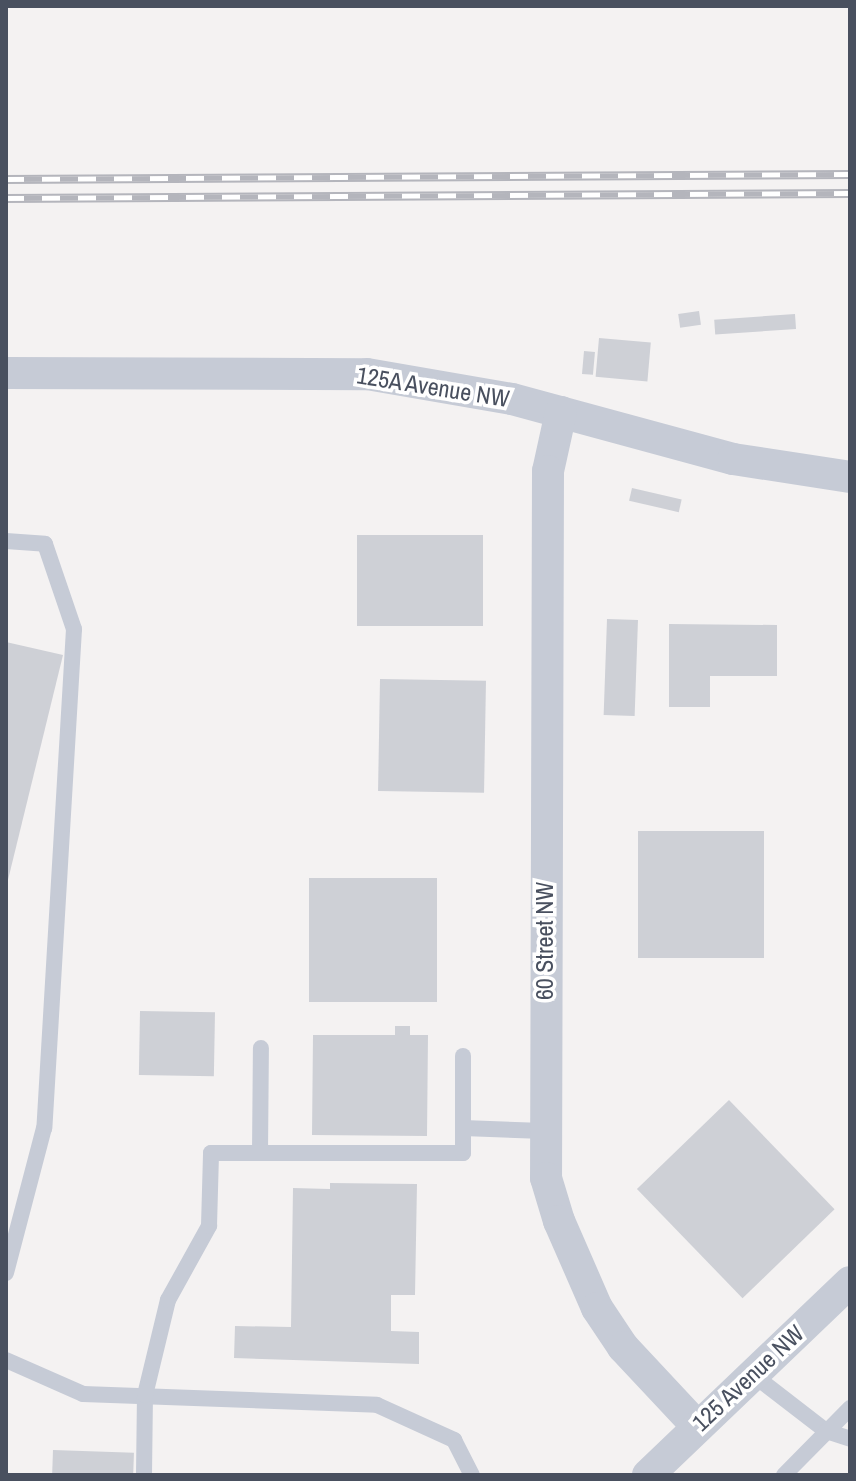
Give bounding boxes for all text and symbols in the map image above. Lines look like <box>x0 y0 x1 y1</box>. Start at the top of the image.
street label: 125A Avenue NW <box>354 361 512 413</box>
street label: 60 Street NW <box>531 882 559 1000</box>
street label: 125 Avenue NW <box>686 1319 810 1437</box>

